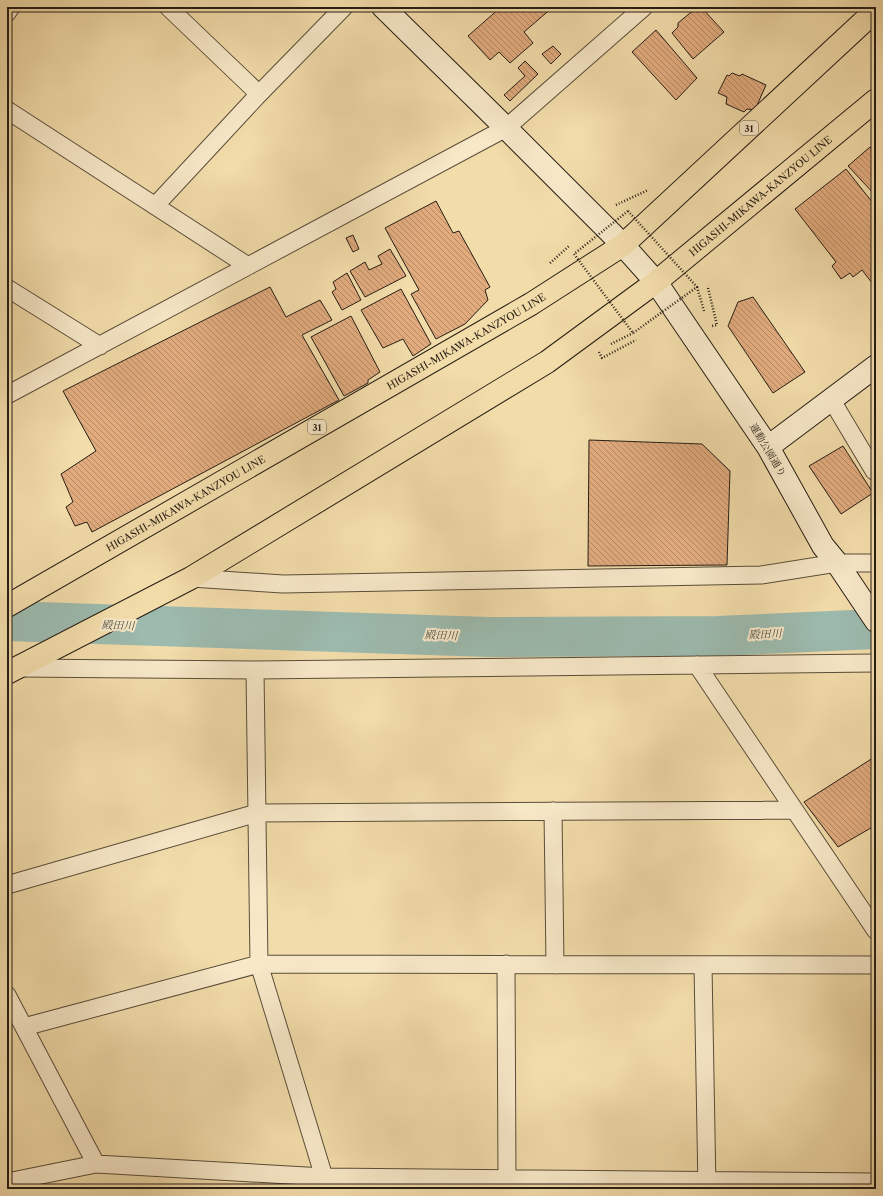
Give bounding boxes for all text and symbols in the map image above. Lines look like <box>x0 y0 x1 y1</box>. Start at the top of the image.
road number: 31 <box>740 121 758 135</box>
street label: HIGASHI-MIKAWA-KANZYOU LINE <box>686 133 834 259</box>
street label: HIGASHI-MIKAWA-KANZYOU LINE <box>384 290 548 392</box>
road number: 31 <box>308 420 326 434</box>
street label: 運動公園通り <box>747 421 789 479</box>
street label: HIGASHI-MIKAWA-KANZYOU LINE <box>104 452 268 554</box>
water label: 殿田川 <box>101 617 136 633</box>
water label: 殿田川 <box>748 626 783 642</box>
water label: 殿田川 <box>424 627 459 643</box>

